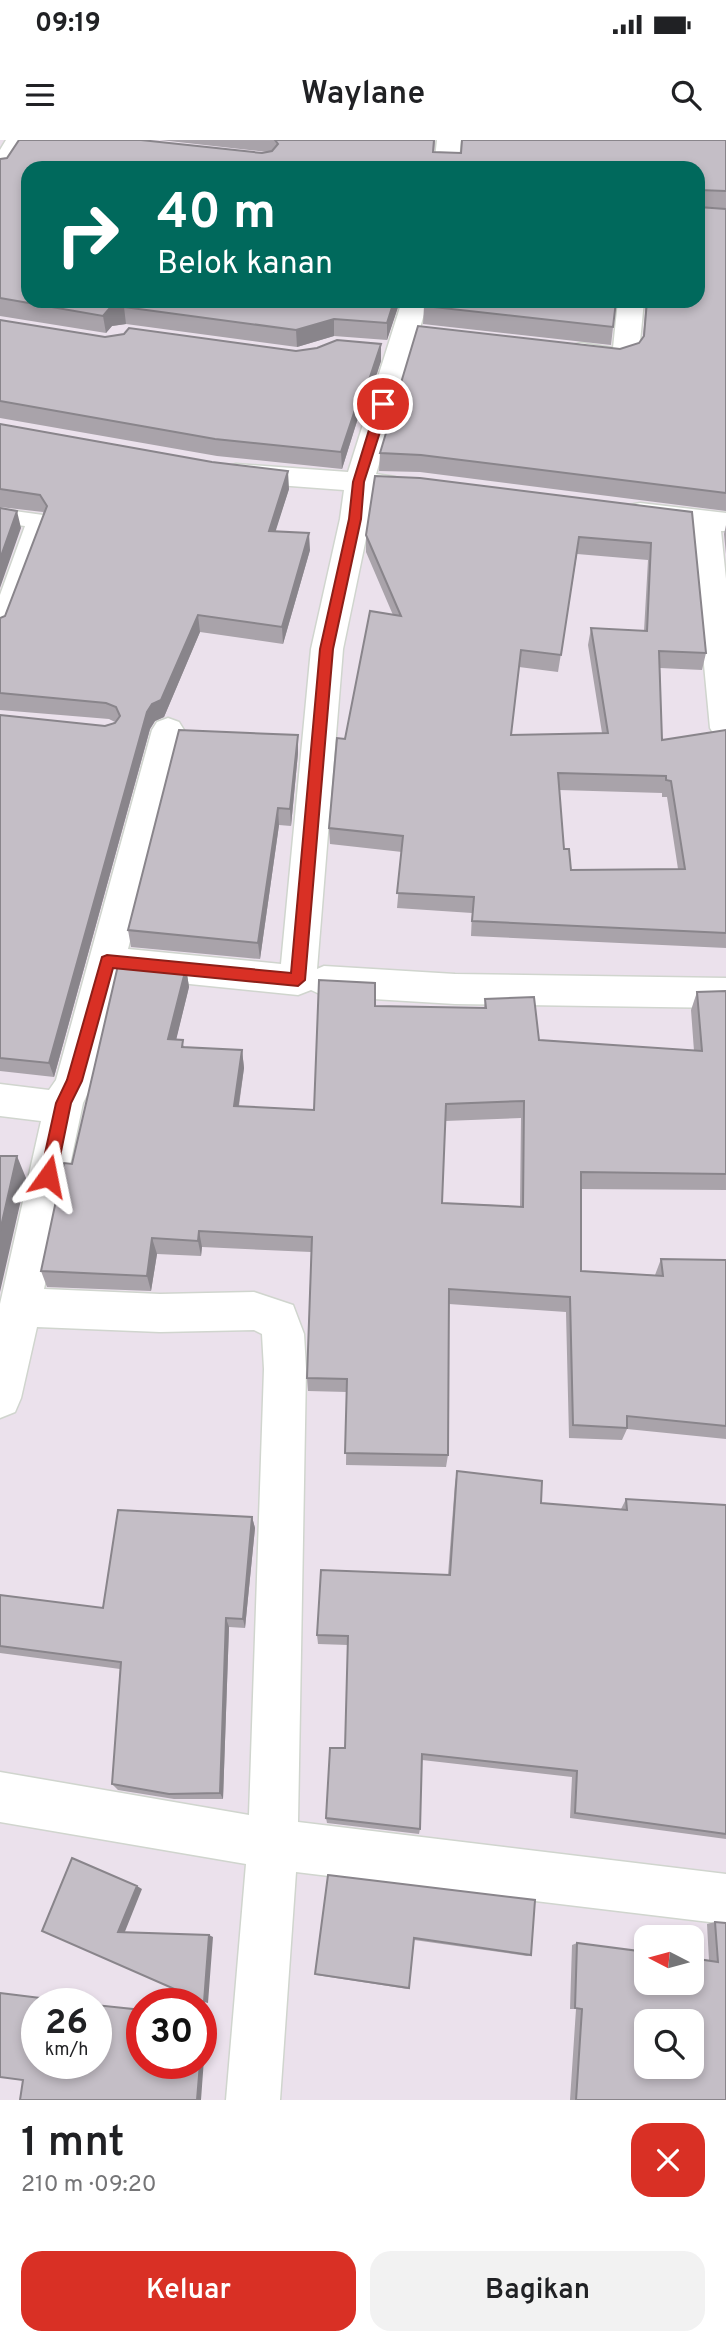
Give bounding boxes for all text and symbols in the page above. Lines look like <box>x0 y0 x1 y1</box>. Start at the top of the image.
text: 09:19 <box>35 8 101 41</box>
text: Waylane <box>301 75 425 115</box>
icon: menu <box>21 76 59 114</box>
icon: search <box>667 76 705 114</box>
text: 40 m <box>157 184 276 246</box>
icon: right <box>42 189 133 280</box>
text: Belok kanan <box>157 245 333 285</box>
pin <box>353 374 413 434</box>
icon: arrive <box>364 385 402 423</box>
position arrow <box>11 1139 85 1213</box>
north arrow <box>634 1925 704 1995</box>
map controls <box>634 1925 704 2079</box>
speed limit sign: 30 <box>126 1988 217 2079</box>
text: 26 <box>45 2002 88 2046</box>
button: search <box>634 2009 704 2079</box>
text: km/h <box>45 2039 88 2062</box>
text: 1 mnt <box>21 2118 125 2171</box>
button: close <box>631 2123 705 2197</box>
text: 210 m · 09:20 <box>21 2171 157 2200</box>
button: Keluar <box>21 2251 356 2331</box>
button: Bagikan <box>370 2251 705 2331</box>

